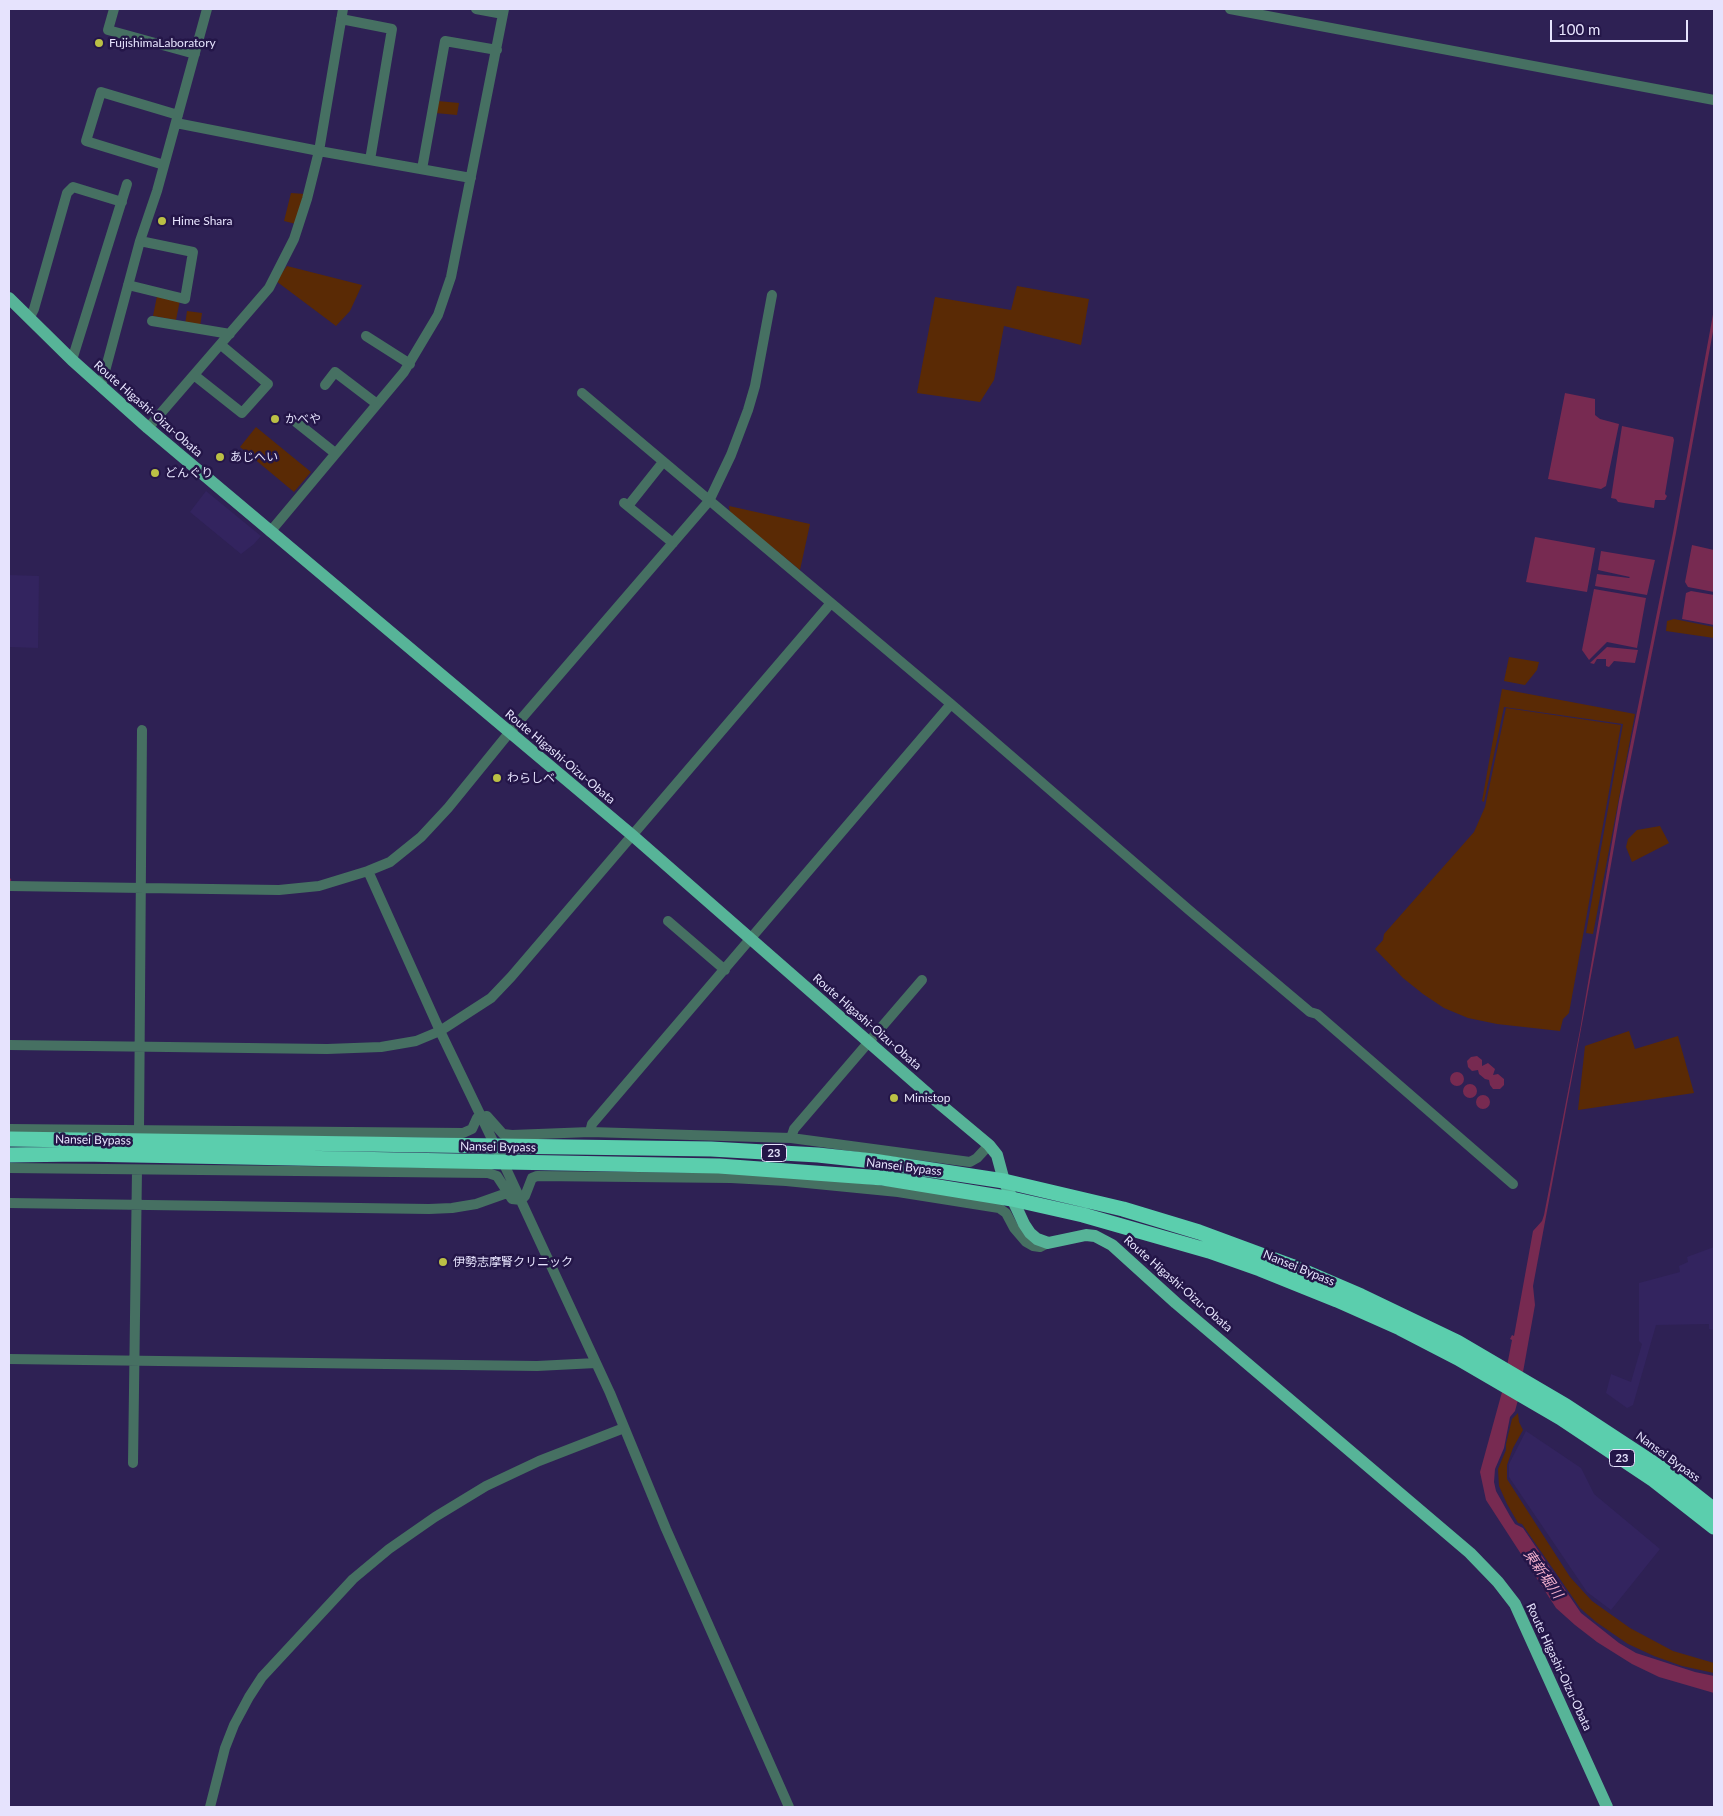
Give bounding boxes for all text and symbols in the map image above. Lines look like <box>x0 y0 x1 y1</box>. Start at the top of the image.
scale bar <box>1553 10 1690 42</box>
text: 100 m <box>1558 20 1600 38</box>
place label: FujishimaLaboratory <box>109 36 216 50</box>
marker: FujishimaLaboratory <box>93 37 105 49</box>
place label: Hime Shara <box>172 214 233 228</box>
marker: Hime Shara <box>156 215 168 227</box>
street label: Route Higashi-Oizu-Obata <box>91 358 205 460</box>
place label: かべや <box>285 412 321 426</box>
marker: かべや <box>269 413 281 425</box>
place label: あじへい <box>230 450 278 464</box>
marker: あじへい <box>214 451 226 463</box>
place label: どんぐり <box>165 466 213 480</box>
marker: どんぐり <box>149 467 161 479</box>
street label: Route Higashi-Oizu-Obata <box>502 707 618 807</box>
place label: わらしべ <box>507 771 555 785</box>
marker: わらしべ <box>491 772 503 784</box>
street label: Route Higashi-Oizu-Obata <box>810 971 924 1073</box>
place label: Ministop <box>904 1091 951 1105</box>
marker: Ministop <box>888 1092 900 1104</box>
street label: Nansei Bypass <box>55 1132 131 1148</box>
street label: Nansei Bypass <box>460 1139 536 1155</box>
road number: 23 <box>762 1144 786 1162</box>
street label: Nansei Bypass <box>865 1155 943 1179</box>
street label: Route Higashi-Oizu-Obata <box>1121 1233 1235 1335</box>
street label: Nansei Bypass <box>1261 1247 1337 1289</box>
place label: 伊勢志摩腎クリニック <box>453 1255 573 1269</box>
marker: 伊勢志摩腎クリニック <box>437 1256 449 1268</box>
street label: Nansei Bypass <box>1633 1429 1703 1485</box>
road number: 23 <box>1610 1450 1634 1466</box>
water label: 東新堀川 <box>1520 1546 1566 1602</box>
street label: Route Higashi-Oizu-Obata <box>1523 1601 1595 1733</box>

